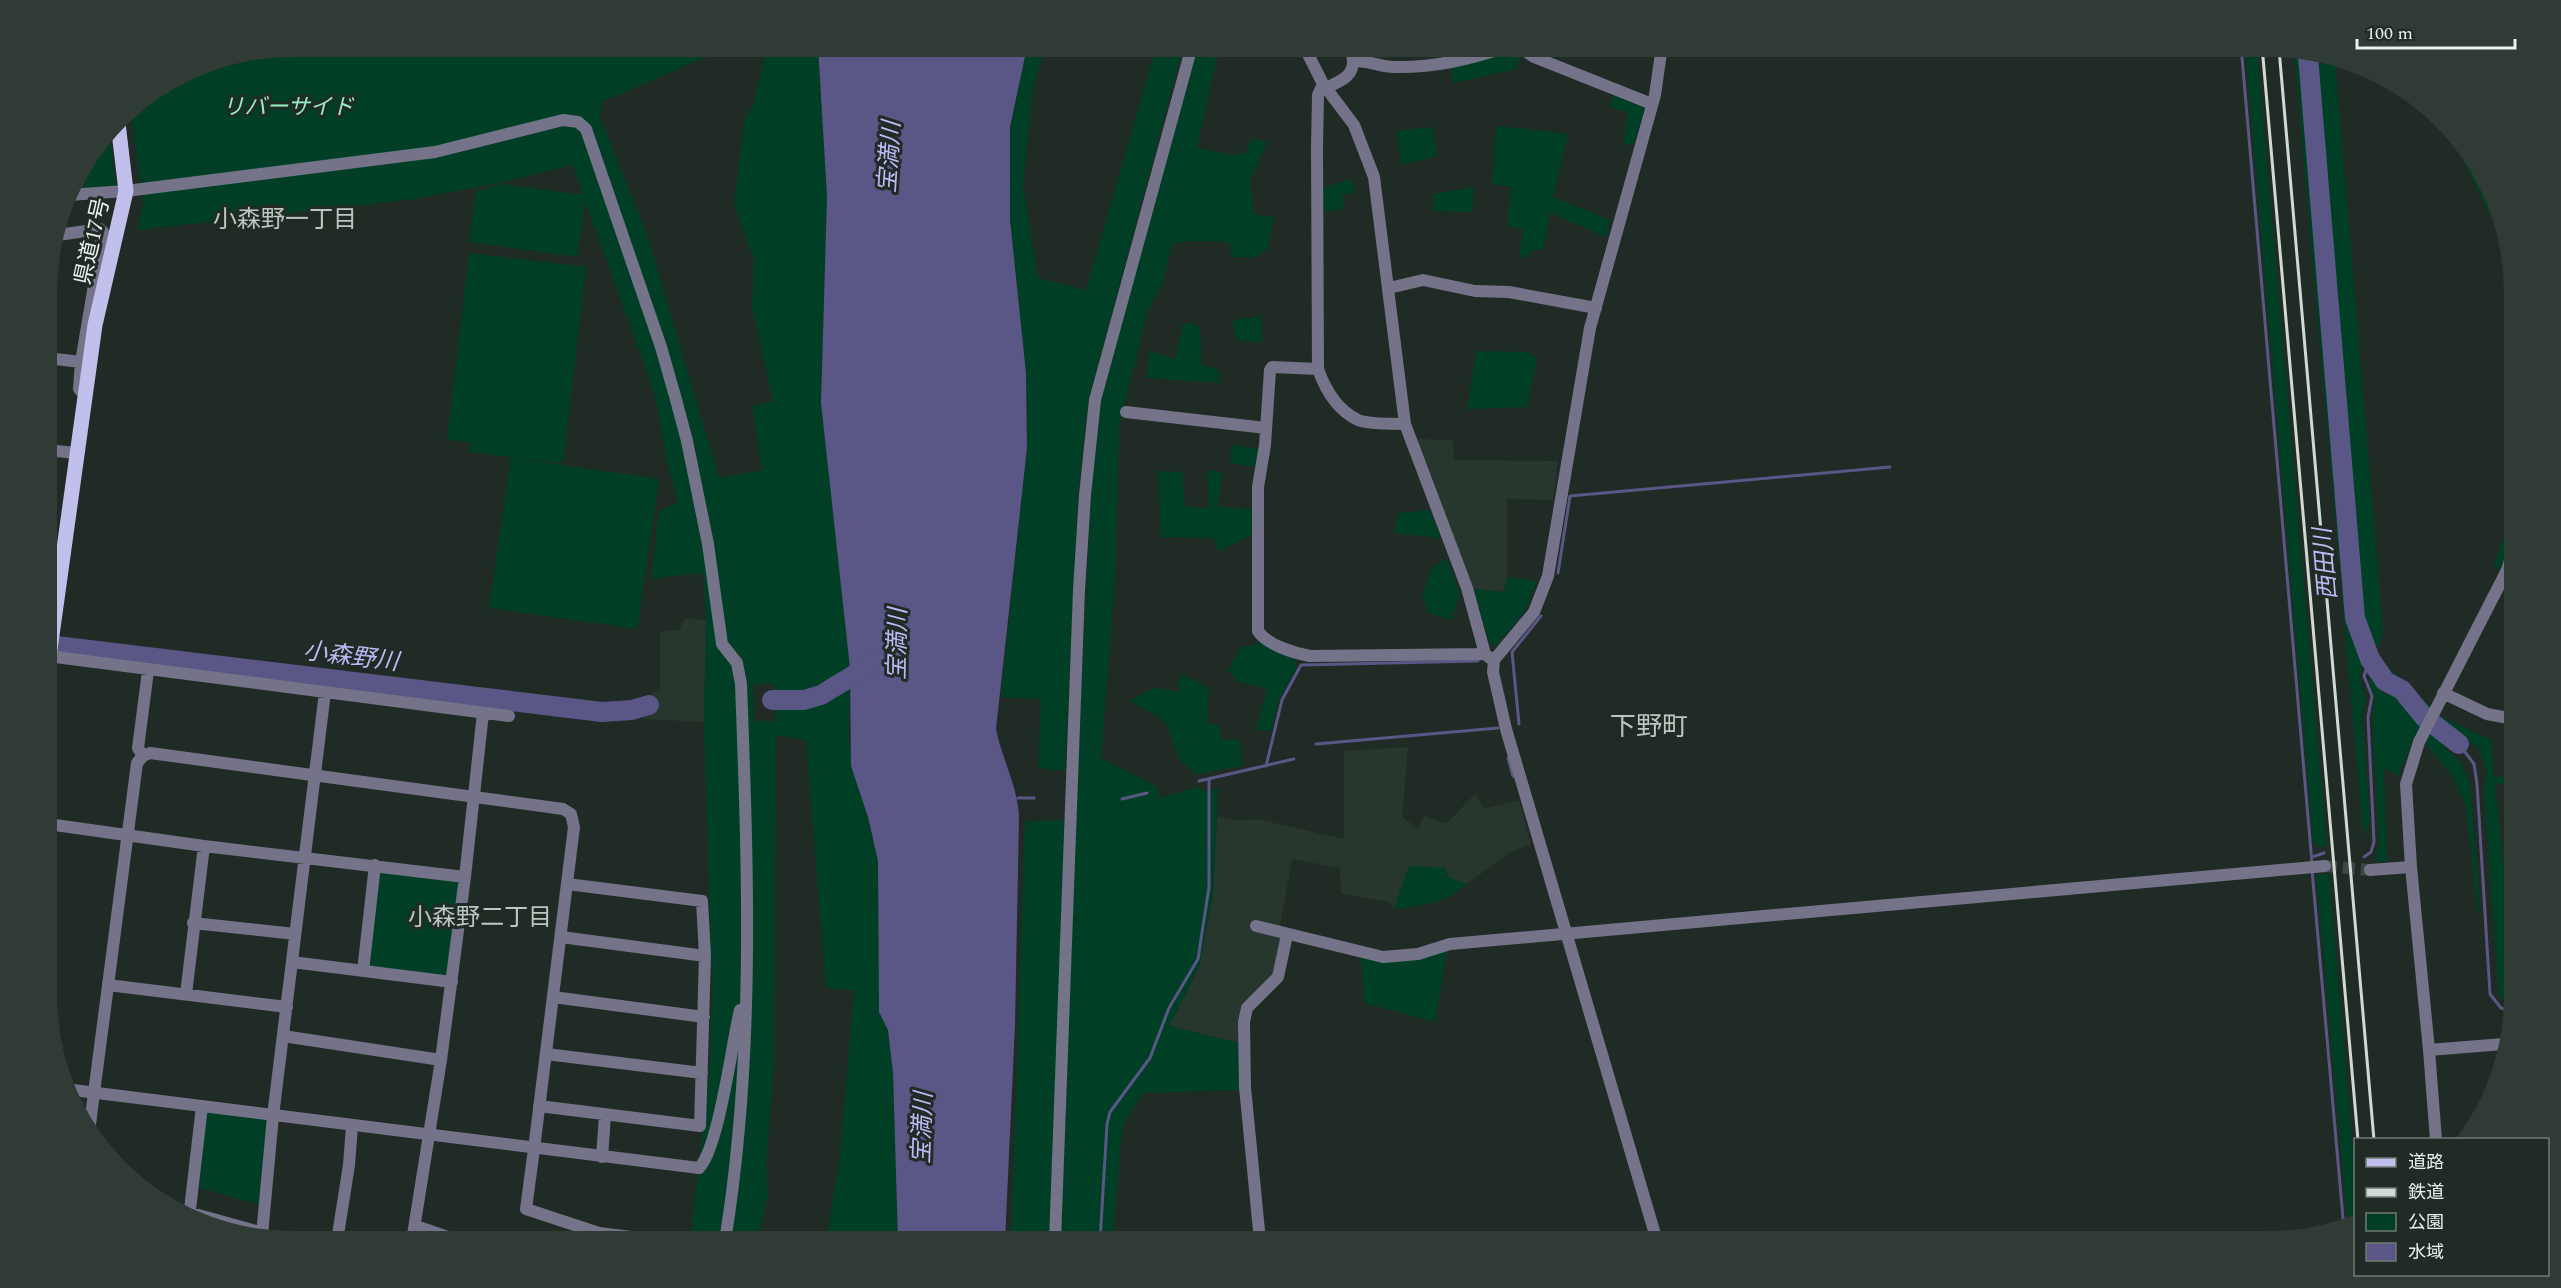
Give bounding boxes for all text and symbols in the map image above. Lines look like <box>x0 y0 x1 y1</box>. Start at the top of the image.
scale bar <box>2357 12 2514 50</box>
text: 100 m <box>2366 20 2413 47</box>
park label: リバーサイド <box>222 91 355 124</box>
water label: 宝満川 <box>870 117 911 194</box>
street label: 県道17号 <box>66 195 118 288</box>
district label: 小森野一丁目 <box>213 202 357 238</box>
water label: 西田川 <box>2305 523 2347 601</box>
water label: 宝満川 <box>879 605 917 680</box>
water label: 小森野川 <box>301 633 404 681</box>
district label: 下野町 <box>1610 707 1688 747</box>
district label: 小森野二丁目 <box>408 900 552 936</box>
water label: 宝満川 <box>904 1088 942 1165</box>
legend <box>2354 1138 2549 1276</box>
text: 道路 <box>2408 1149 2444 1176</box>
text: 鉄道 <box>2408 1179 2444 1206</box>
text: 公園 <box>2408 1209 2444 1236</box>
text: 水域 <box>2408 1239 2444 1266</box>

